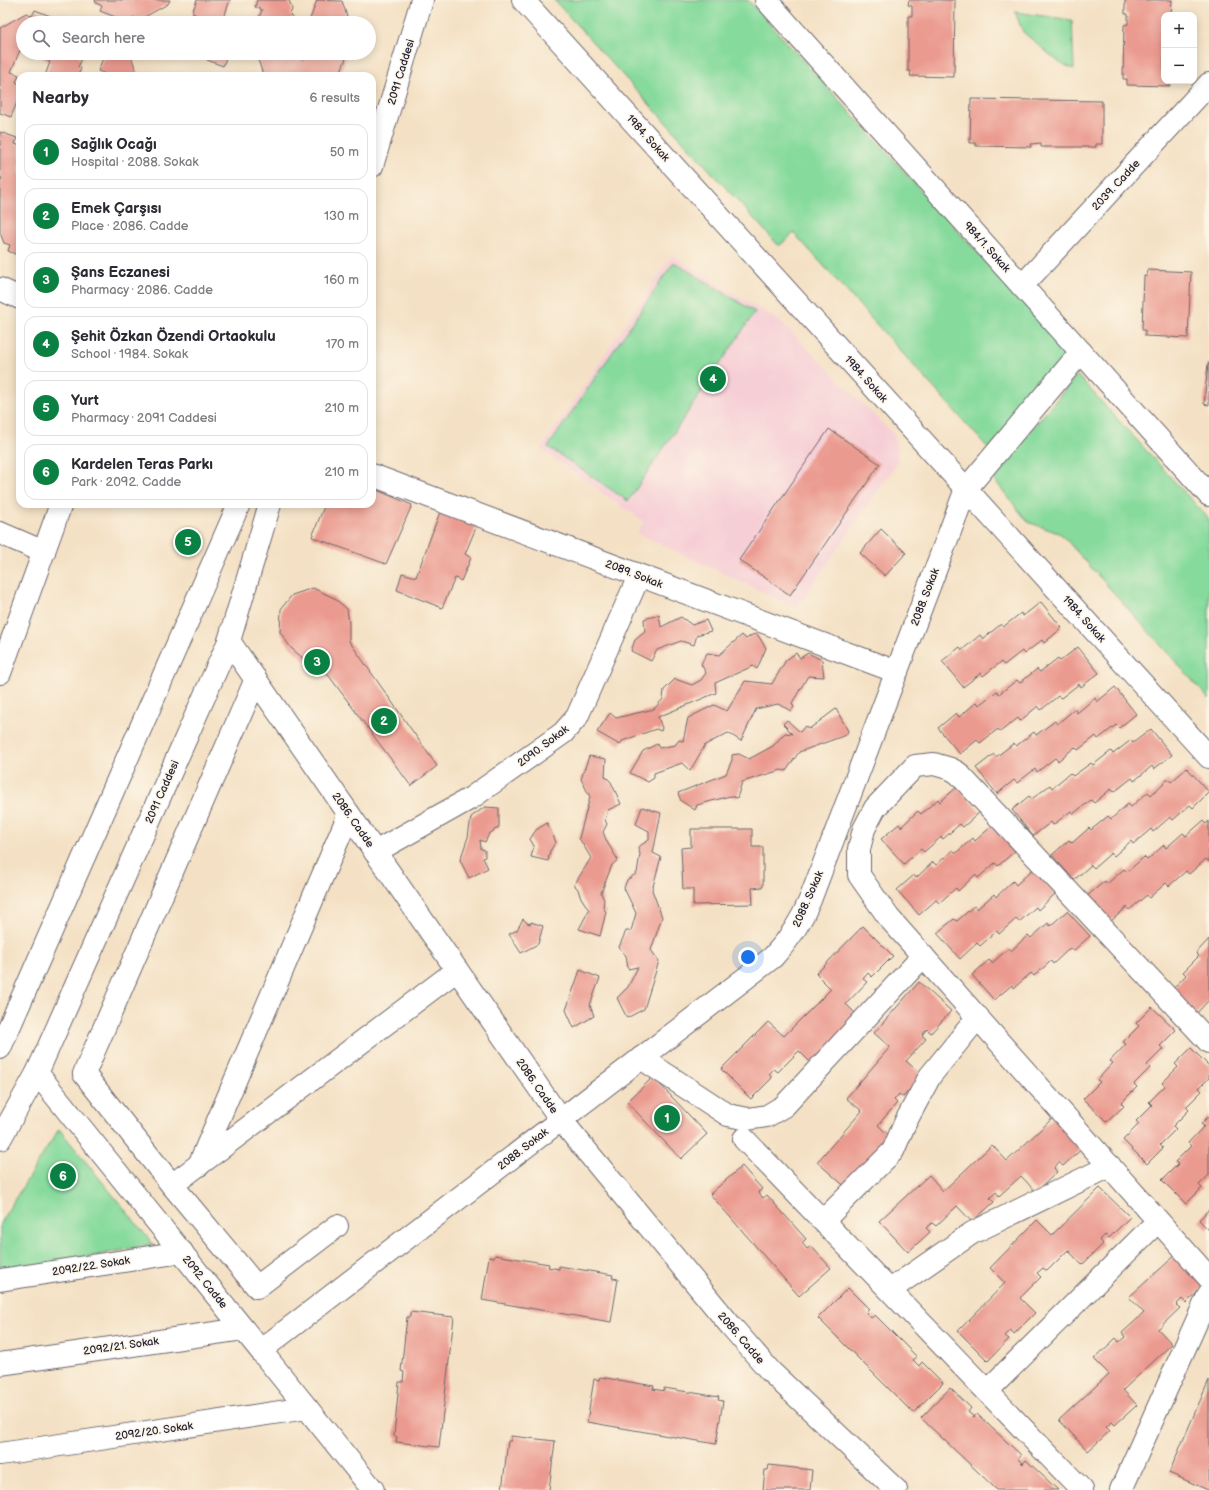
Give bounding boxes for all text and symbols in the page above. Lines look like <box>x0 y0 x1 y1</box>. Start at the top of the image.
map controls <box>1161 12 1197 84</box>
button: + <box>1161 12 1197 48</box>
search box <box>16 16 376 60</box>
icon: search <box>30 27 52 49</box>
text: Search here <box>62 29 145 48</box>
street label: 2091 Caddesi <box>385 38 417 106</box>
button: − <box>1161 48 1197 84</box>
text: Nearby <box>32 88 89 108</box>
text: 6 results <box>310 90 360 106</box>
street label: 1984. Sokak <box>624 112 673 164</box>
text: Sağlık Ocağı <box>71 135 157 154</box>
text: 1 <box>43 144 49 160</box>
text: 50 m <box>330 144 359 160</box>
text: Hospital · 2088. Sokak <box>71 154 199 170</box>
street label: 2039. Cadde <box>1089 157 1143 213</box>
text: Emek Çarşısı <box>71 199 162 218</box>
text: 2 <box>42 208 50 224</box>
text: 130 m <box>324 208 359 224</box>
text: Place · 2086. Cadde <box>71 218 189 234</box>
street label: 984/1. Sokak <box>961 219 1013 275</box>
text: Şans Eczanesi <box>71 263 170 282</box>
text: 3 <box>42 272 50 288</box>
text: 160 m <box>324 272 359 288</box>
text: Pharmacy · 2086. Cadde <box>71 282 213 298</box>
text: Şehit Özkan Özendi Ortaokulu <box>71 327 276 346</box>
text: 4 <box>42 336 50 352</box>
text: 170 m <box>326 336 359 352</box>
text: School · 1984. Sokak <box>71 346 188 362</box>
street label: 1984. Sokak <box>842 353 891 405</box>
pin: 4 <box>700 364 726 394</box>
text: Yurt <box>71 391 99 410</box>
text: 5 <box>42 400 50 416</box>
text: 210 m <box>325 400 359 416</box>
text: Pharmacy · 2091 Caddesi <box>71 410 217 426</box>
text: Kardelen Teras Parkı <box>71 455 213 474</box>
text: 6 <box>42 464 50 480</box>
text: 210 m <box>325 464 359 480</box>
text: Park · 2092. Cadde <box>71 474 181 490</box>
pin: 5 <box>175 527 201 557</box>
street label: 2089. Sokak <box>603 557 665 591</box>
street label: 2088. Sokak <box>908 566 942 628</box>
street label: 1984. Sokak <box>1060 593 1109 645</box>
pin: 3 <box>304 647 330 677</box>
pin: 2 <box>371 706 397 736</box>
street label: 2090. Sokak <box>515 722 572 769</box>
street label: 2091 Caddesi <box>142 758 182 826</box>
street label: 2086. Cadde <box>329 790 377 850</box>
street label: 2088. Sokak <box>790 868 826 929</box>
your location <box>738 947 758 967</box>
street label: 2086. Cadde <box>513 1056 561 1116</box>
pin: 1 <box>654 1103 680 1133</box>
street label: 2088. Sokak <box>495 1125 551 1173</box>
pin: 6 <box>50 1161 76 1191</box>
street label: 2092/22. Sokak <box>51 1253 131 1279</box>
street label: 2092. Cadde <box>180 1253 231 1311</box>
street label: 2086. Cadde <box>715 1309 767 1367</box>
street label: 2092/21. Sokak <box>82 1334 160 1358</box>
street label: 2092/20. Sokak <box>114 1419 194 1443</box>

